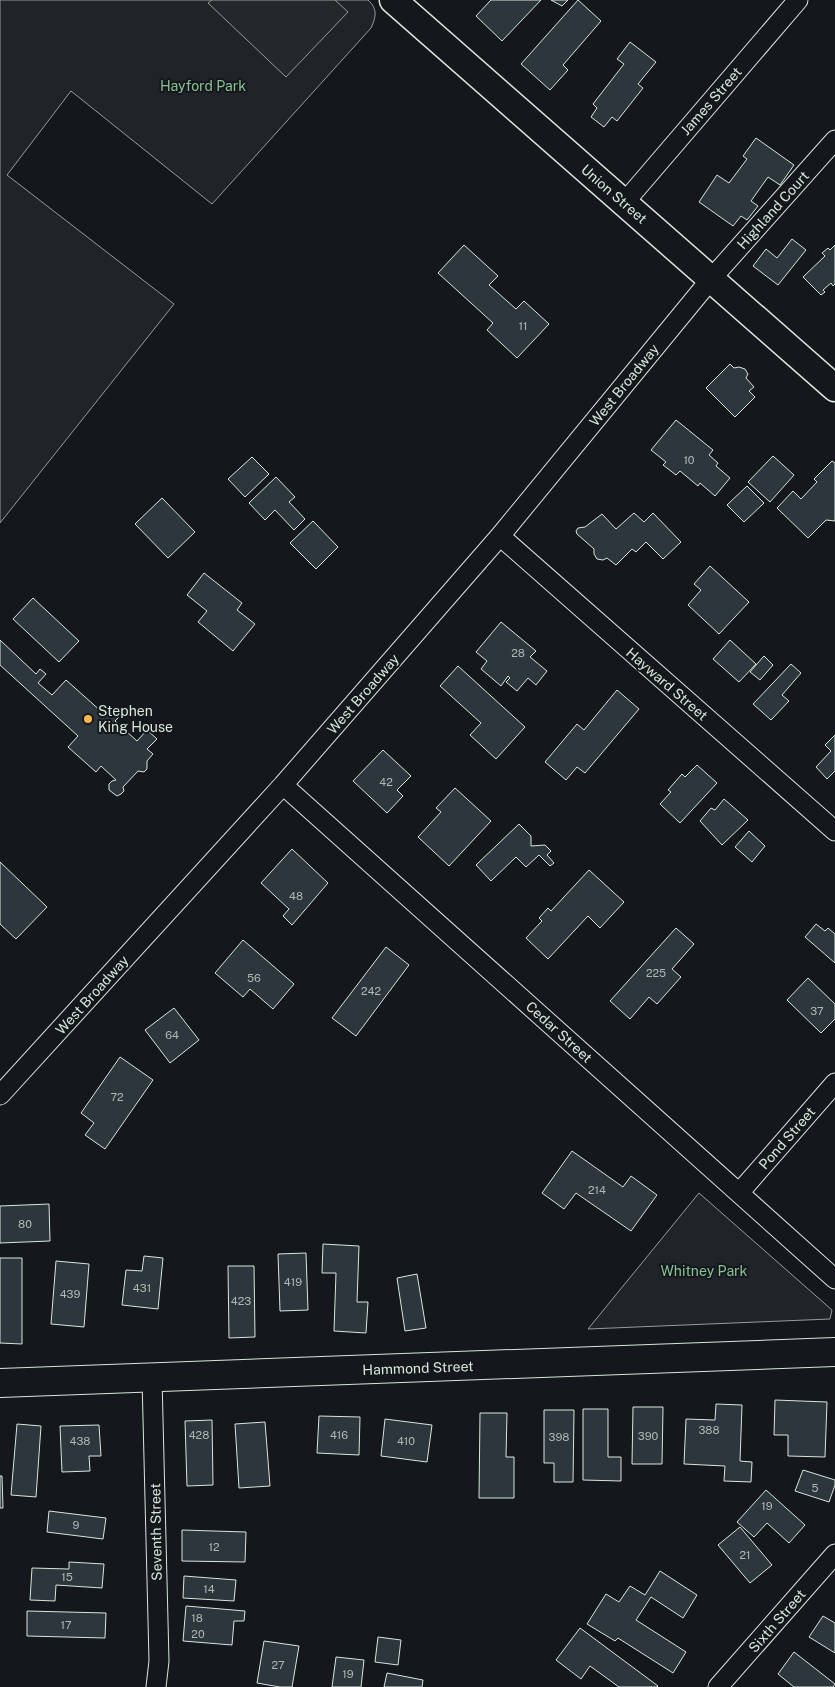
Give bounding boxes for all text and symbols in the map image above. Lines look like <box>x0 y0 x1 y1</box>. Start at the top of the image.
street label: James Street <box>677 64 745 138</box>
park label: Hayford Park <box>160 78 246 94</box>
street label: Union Street <box>578 161 650 227</box>
street label: Highland Court <box>734 168 812 252</box>
house number: 11 <box>519 320 527 332</box>
street label: West Broadway <box>586 340 662 429</box>
house number: 10 <box>683 454 695 466</box>
street label: Hayward Street <box>623 644 711 724</box>
house number: 28 <box>511 647 525 659</box>
street label: West Broadway <box>324 650 402 737</box>
place label: Stephen King House <box>98 703 173 735</box>
marker: Stephen King House <box>82 713 94 725</box>
house number: 42 <box>379 776 393 788</box>
house number: 48 <box>289 890 303 902</box>
street label: West Broadway <box>52 952 132 1038</box>
house number: 225 <box>646 967 666 979</box>
house number: 56 <box>247 972 261 984</box>
house number: 242 <box>361 985 381 997</box>
street label: Cedar Street <box>523 998 595 1066</box>
house number: 37 <box>810 1005 824 1017</box>
house number: 64 <box>165 1029 179 1041</box>
house number: 72 <box>110 1091 124 1103</box>
street label: Pond Street <box>756 1104 818 1172</box>
house number: 214 <box>588 1184 606 1196</box>
house number: 80 <box>18 1218 32 1230</box>
park label: Whitney Park <box>661 1263 748 1279</box>
house number: 419 <box>284 1276 302 1288</box>
house number: 431 <box>133 1282 151 1294</box>
house number: 439 <box>60 1288 80 1300</box>
house number: 423 <box>231 1295 251 1307</box>
street label: Hammond Street <box>362 1358 474 1378</box>
house number: 388 <box>698 1424 720 1436</box>
house number: 428 <box>189 1429 209 1441</box>
house number: 416 <box>330 1429 348 1441</box>
house number: 390 <box>638 1430 658 1442</box>
house number: 398 <box>549 1431 569 1443</box>
house number: 438 <box>70 1435 90 1447</box>
house number: 410 <box>397 1435 415 1447</box>
house number: 5 <box>811 1482 819 1494</box>
street label: Seventh Street <box>147 1483 165 1581</box>
house number: 19 <box>761 1500 773 1512</box>
house number: 9 <box>73 1519 80 1531</box>
house number: 12 <box>208 1541 220 1553</box>
house number: 21 <box>739 1549 751 1561</box>
house number: 15 <box>61 1571 73 1583</box>
house number: 14 <box>203 1583 215 1595</box>
street label: Sixth Street <box>745 1586 809 1656</box>
house number: 18 <box>191 1612 203 1624</box>
house number: 17 <box>60 1619 72 1631</box>
house number: 20 <box>191 1628 205 1640</box>
house number: 27 <box>271 1659 285 1671</box>
house number: 19 <box>342 1668 354 1680</box>

